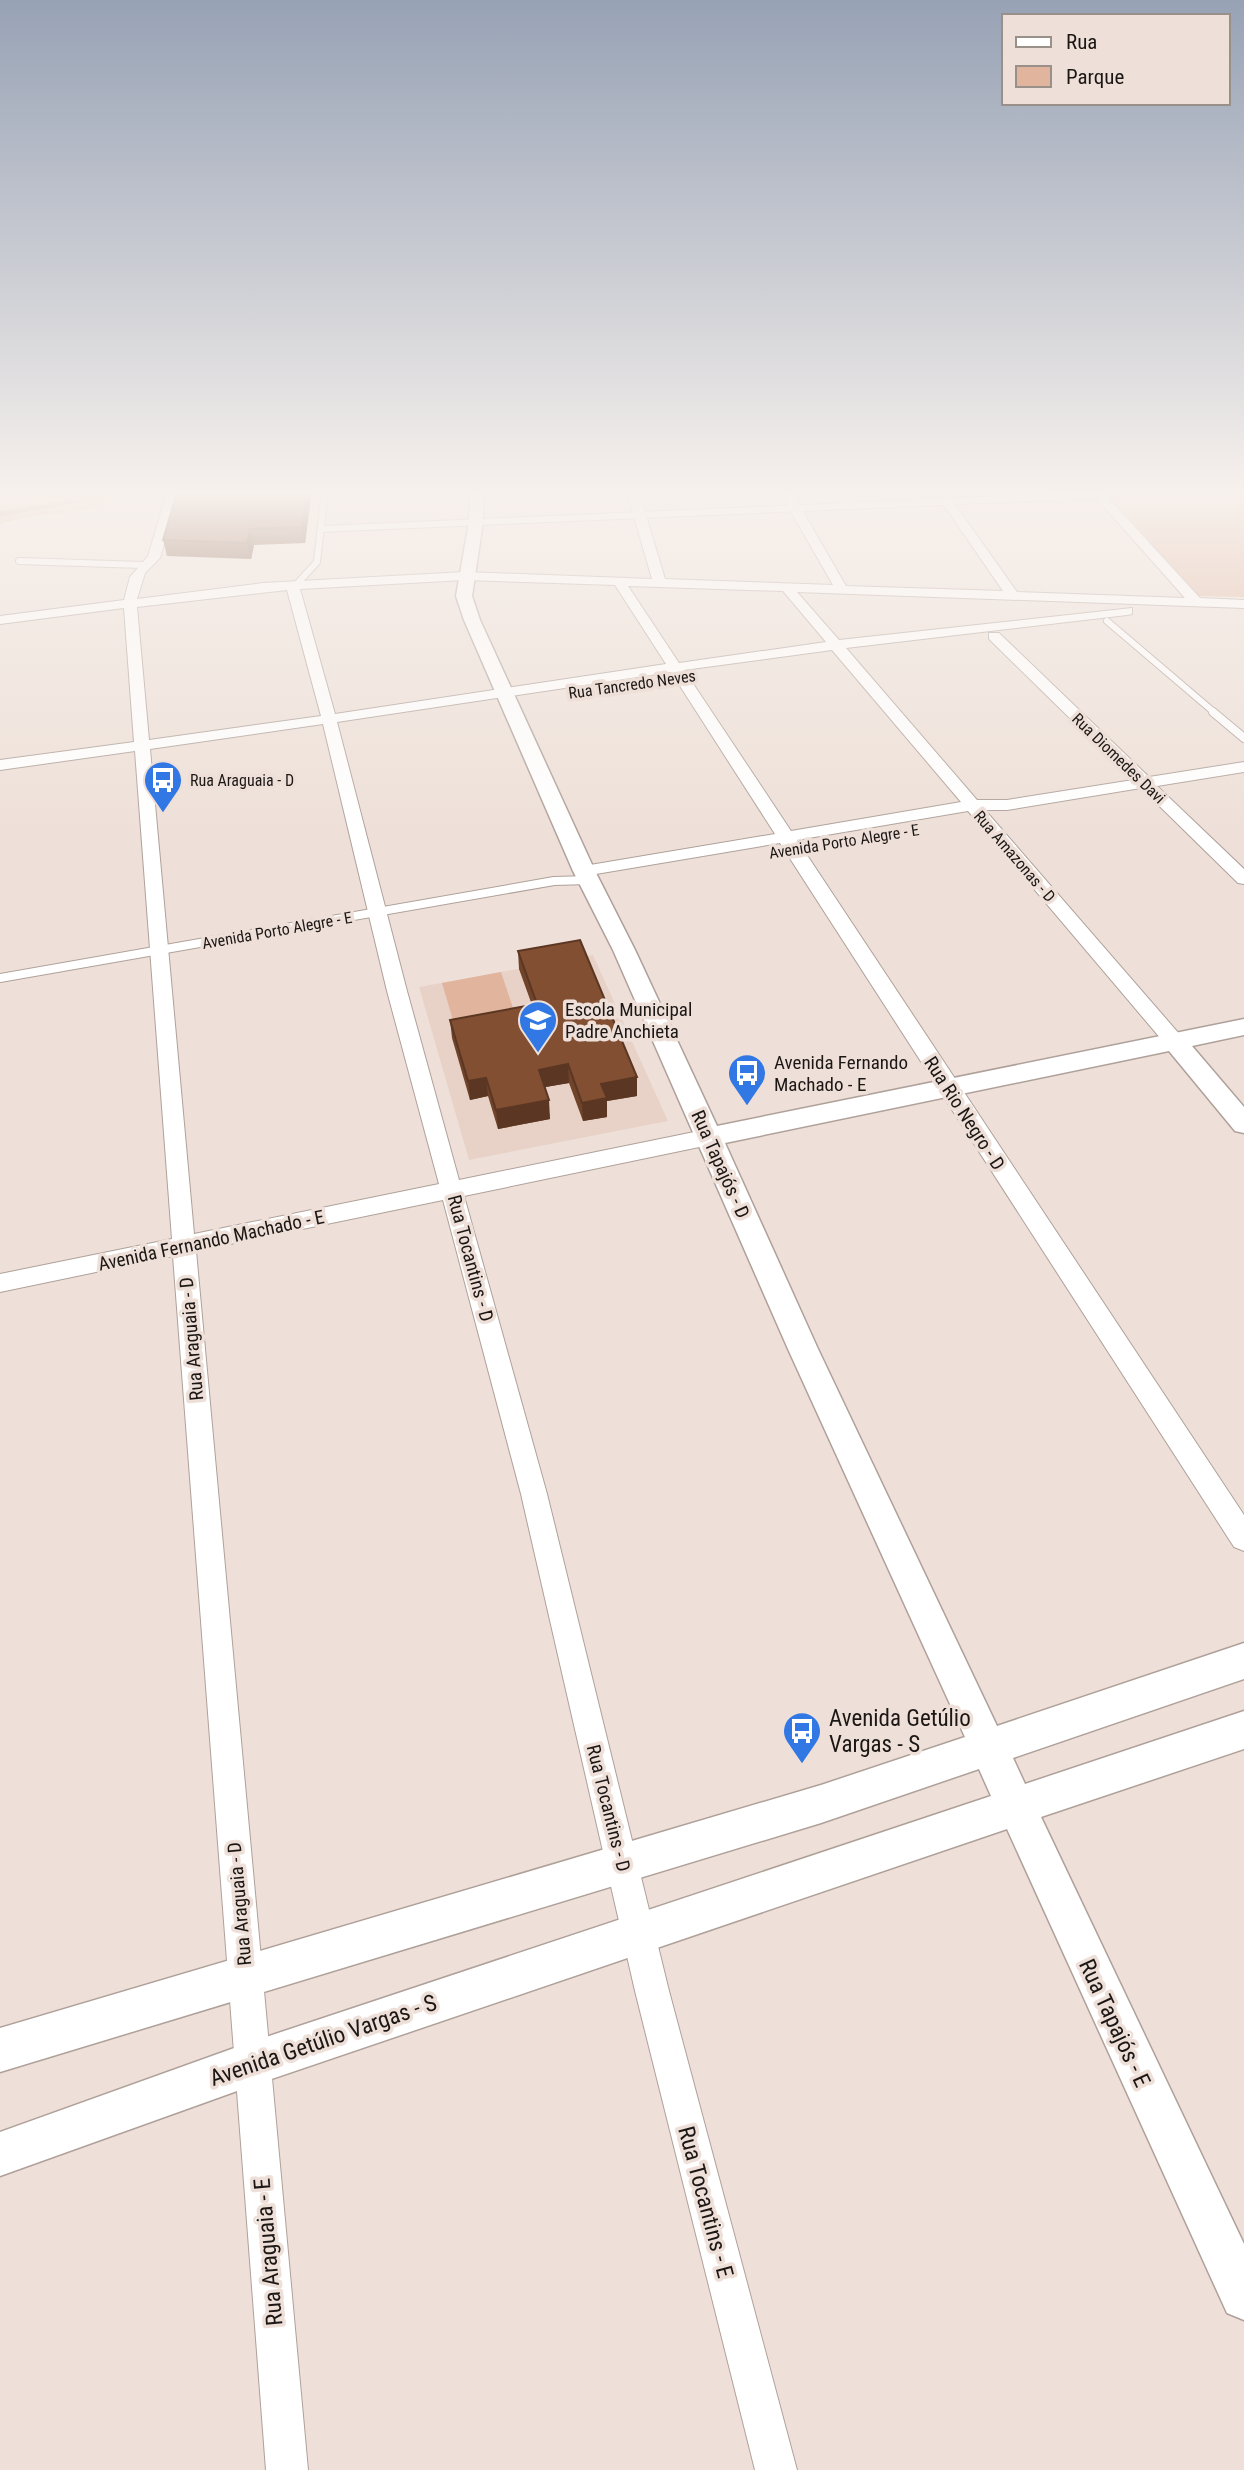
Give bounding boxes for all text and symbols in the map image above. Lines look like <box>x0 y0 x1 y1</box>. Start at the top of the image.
legend <box>1002 14 1230 105</box>
text: Rua <box>1066 30 1097 54</box>
text: Parque <box>1066 65 1124 89</box>
street label: Rua Tancredo Neves <box>567 666 697 703</box>
street label: Rua Diomedes Davi <box>1068 709 1169 807</box>
bus stop icon: Rua Araguaia - D <box>142 759 184 814</box>
place label: Rua Araguaia - D <box>190 771 294 790</box>
street label: Rua Amazonas - D <box>970 807 1059 906</box>
street label: Avenida Porto Alegre - E <box>768 820 921 863</box>
street label: Avenida Porto Alegre - E <box>201 908 354 953</box>
place label: Escola Municipal Padre Anchieta <box>565 998 692 1043</box>
school or university icon: Escola Municipal Padre Anchieta <box>517 999 559 1054</box>
place label: Avenida Fernando Machado - E <box>774 1051 908 1096</box>
bus stop icon: Avenida Fernando Machado - E <box>726 1052 768 1107</box>
street label: Rua Rio Negro - D <box>919 1052 1010 1174</box>
street label: Rua Tapajós - D <box>687 1107 755 1222</box>
street label: Rua Tocantins - D <box>443 1192 498 1324</box>
street label: Avenida Fernando Machado - E <box>96 1205 326 1276</box>
street label: Rua Araguaia - D <box>175 1276 208 1402</box>
place label: Avenida Getúlio Vargas - S <box>829 1705 971 1758</box>
bus stop icon: Avenida Getúlio Vargas - S <box>781 1710 823 1765</box>
street label: Rua Tocantins - D <box>582 1742 635 1874</box>
street label: Rua Araguaia - D <box>223 1841 256 1967</box>
street label: Rua Tapajós - E <box>1073 1955 1156 2092</box>
street label: Avenida Getúlio Vargas - S <box>206 1989 440 2092</box>
street label: Rua Tocantins - E <box>672 2123 739 2281</box>
street label: Rua Araguaia - E <box>249 2177 288 2327</box>

